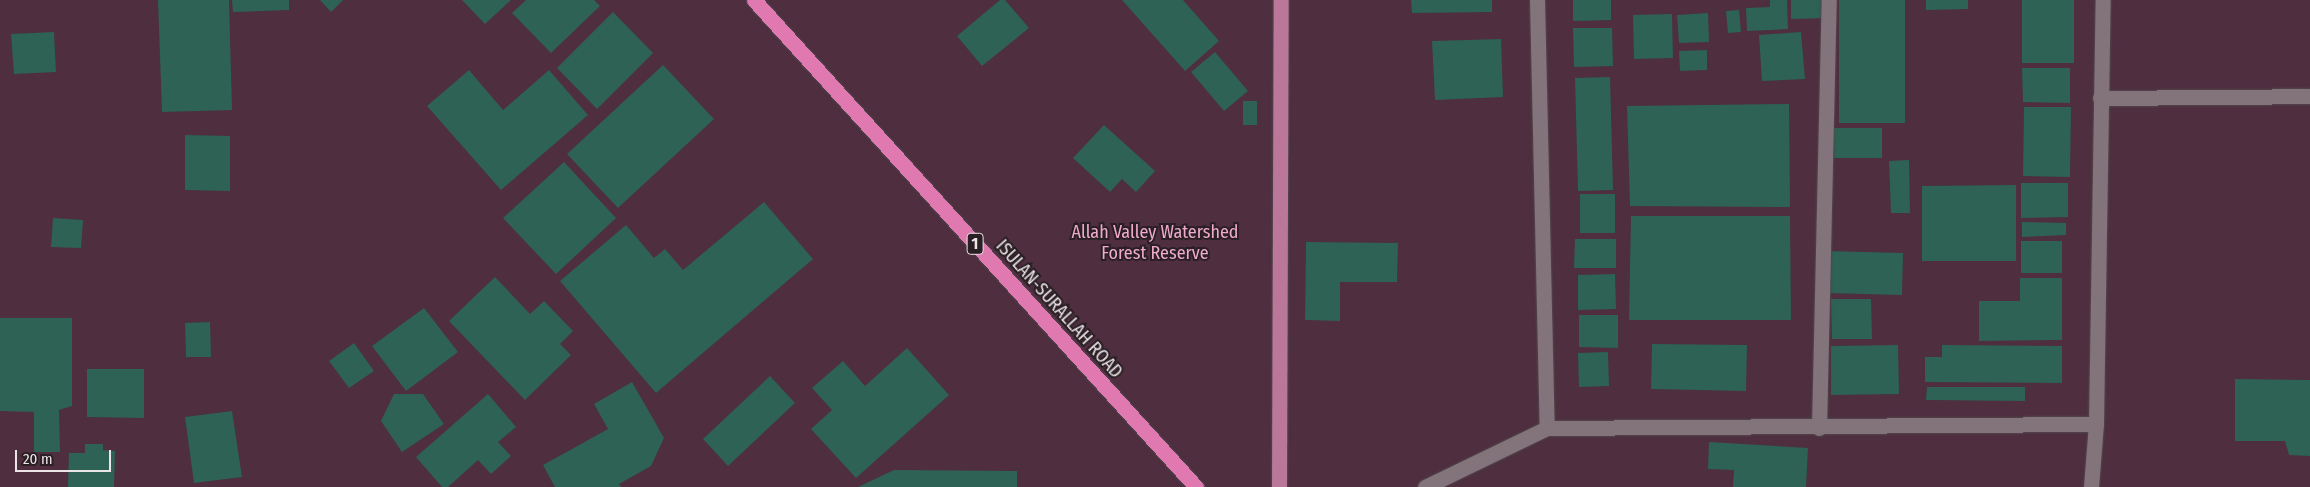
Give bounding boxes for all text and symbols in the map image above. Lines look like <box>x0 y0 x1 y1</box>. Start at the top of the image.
park label: Allah Valley Watershed Forest Reserve <box>1071 222 1239 264</box>
road number: 1 <box>966 230 984 258</box>
street label: ISULAN-SURALLAH ROAD <box>991 235 1127 383</box>
scale bar <box>18 440 114 472</box>
text: 20 m <box>23 450 53 468</box>

